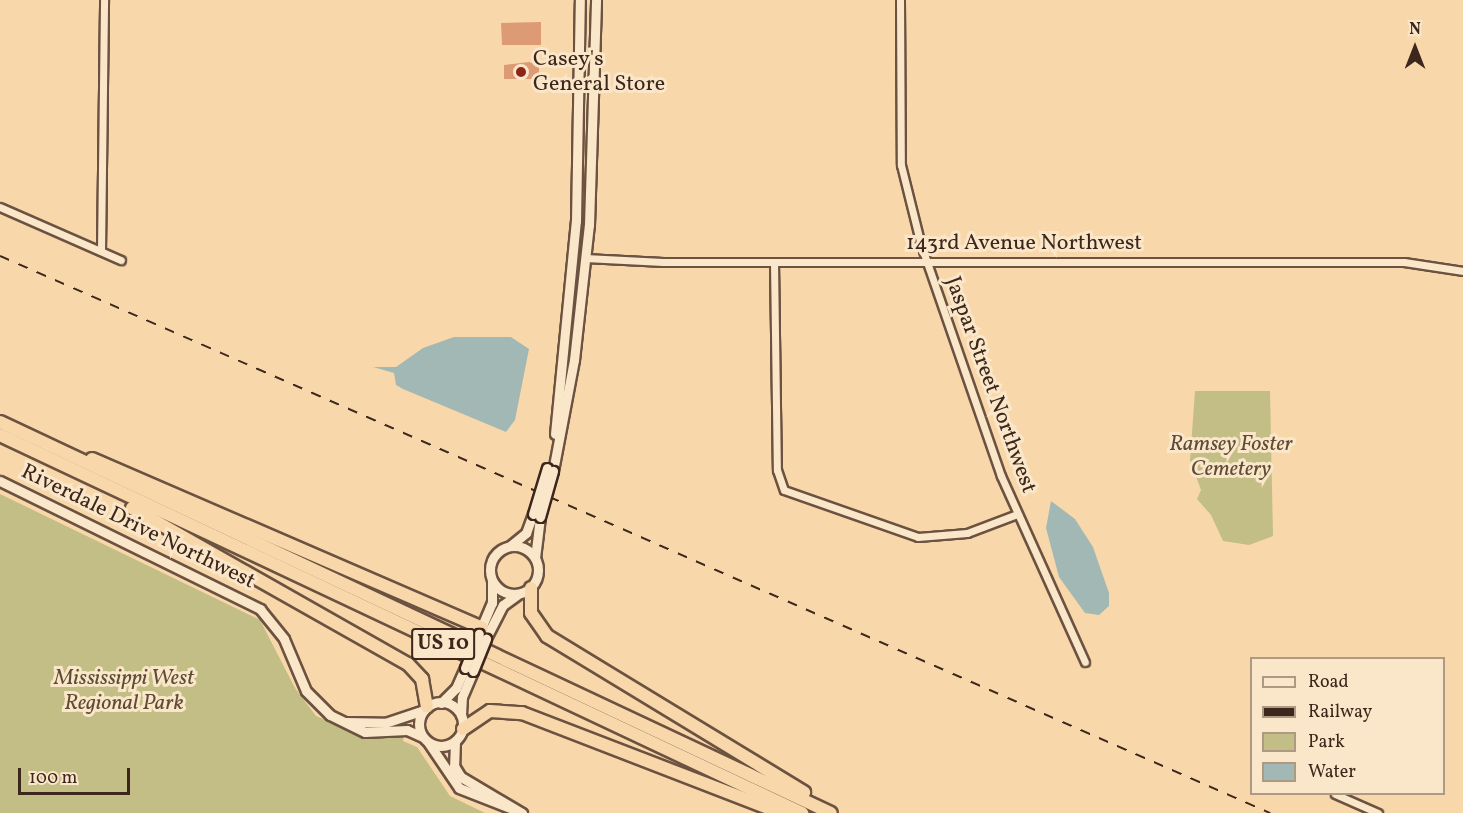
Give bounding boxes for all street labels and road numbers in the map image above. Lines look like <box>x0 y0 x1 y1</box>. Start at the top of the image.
street label: 143rd Avenue Northwest <box>906 231 1142 257</box>
street label: Jaspar Street Northwest <box>939 273 1041 497</box>
street label: Riverdale Drive Northwest <box>17 459 259 595</box>
road number: US 10 <box>410 626 476 662</box>

